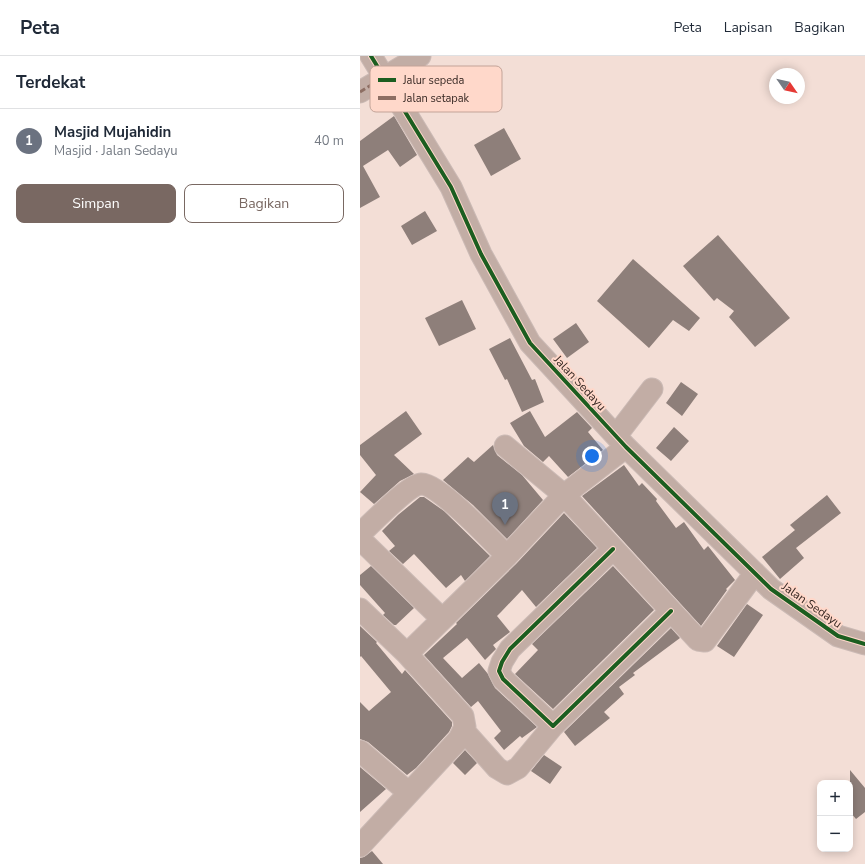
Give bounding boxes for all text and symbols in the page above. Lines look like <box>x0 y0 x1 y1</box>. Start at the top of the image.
text: Peta <box>20 15 60 41</box>
text: Peta <box>674 18 702 37</box>
text: Lapisan <box>724 18 772 37</box>
text: Bagikan <box>794 18 845 37</box>
legend <box>370 66 502 112</box>
north arrow <box>769 68 805 104</box>
text: Terdekat <box>16 71 85 94</box>
text: Jalur sepeda <box>402 73 464 88</box>
text: Jalan setapak <box>402 91 470 106</box>
text: Masjid Mujahidin <box>54 122 171 142</box>
text: 1 <box>25 132 33 150</box>
text: 40 m <box>314 132 344 150</box>
text: Masjid · Jalan Sedayu <box>54 142 177 160</box>
button: Simpan <box>16 184 176 223</box>
button: Bagikan <box>184 184 344 223</box>
street label: Jalan Sedayu <box>550 351 610 414</box>
your location <box>582 446 602 466</box>
pin: 1 <box>492 492 518 525</box>
street label: Jalan Sedayu <box>778 578 845 632</box>
map controls <box>817 780 853 852</box>
button: + <box>817 780 853 816</box>
button: − <box>817 816 853 852</box>

